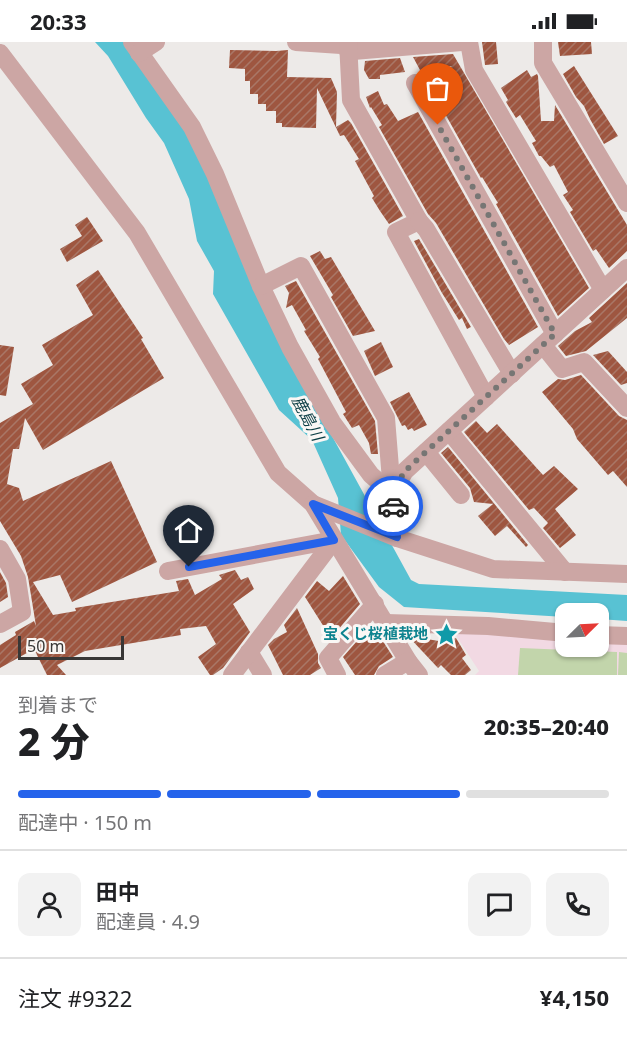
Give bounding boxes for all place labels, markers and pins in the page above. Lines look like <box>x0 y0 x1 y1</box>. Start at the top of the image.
pin <box>412 63 463 125</box>
pin <box>163 505 214 567</box>
place icon: 宝くじ桜植栽地 <box>433 621 459 647</box>
place label: 宝くじ桜植栽地 <box>323 623 428 643</box>

